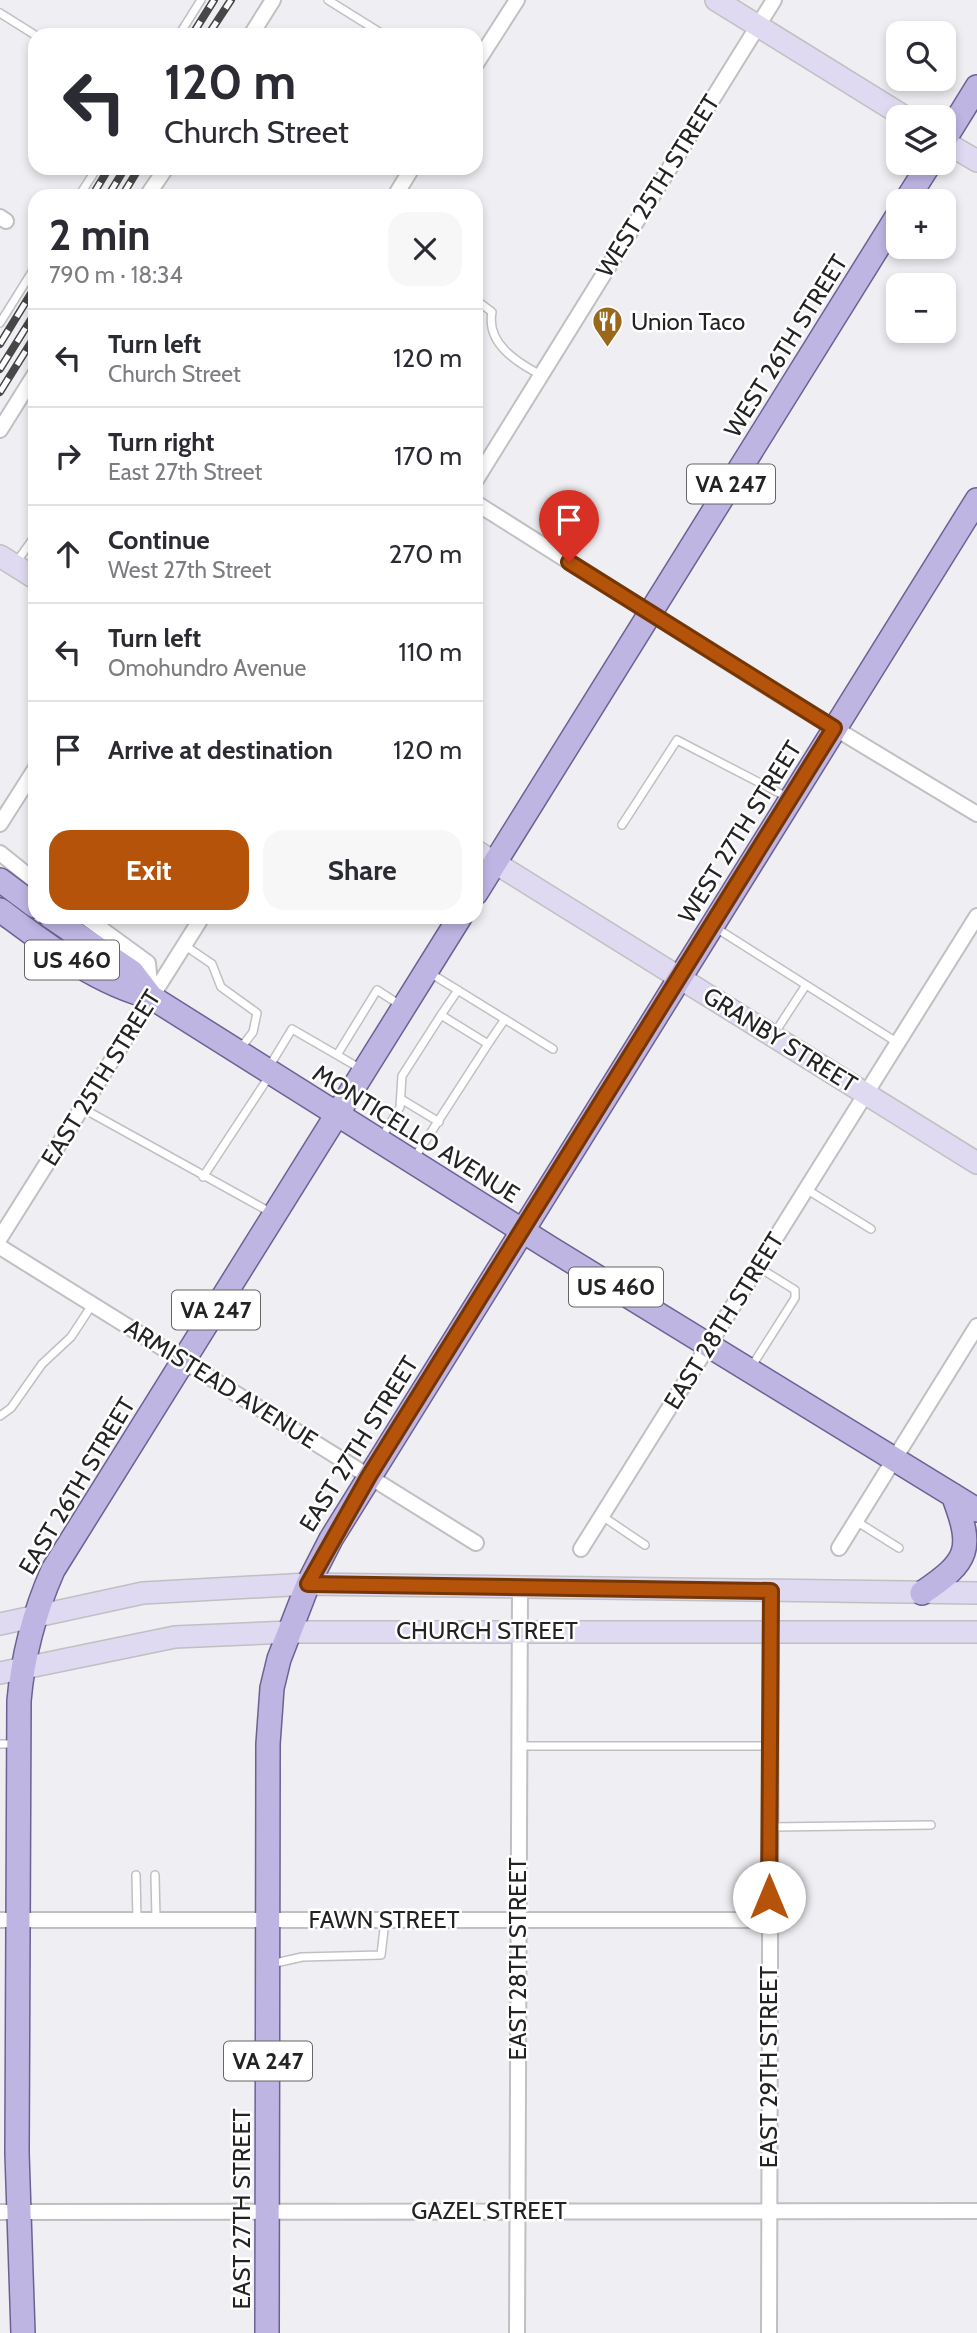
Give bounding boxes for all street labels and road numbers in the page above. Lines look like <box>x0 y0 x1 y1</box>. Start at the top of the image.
street label: WEST 25TH STREET <box>590 89 726 282</box>
street label: WEST 26TH STREET <box>718 249 854 442</box>
road number: VA 247 <box>687 464 775 504</box>
street label: WEST 27TH STREET <box>672 735 807 928</box>
road number: US 460 <box>25 940 119 979</box>
street label: GRANBY STREET <box>698 981 863 1099</box>
street label: EAST 25TH STREET <box>35 984 166 1171</box>
street label: MONTICELLO AVENUE <box>308 1058 525 1209</box>
street label: EAST 28TH STREET <box>657 1227 790 1415</box>
road number: US 460 <box>569 1268 663 1306</box>
road number: VA 247 <box>172 1290 260 1330</box>
street label: ARMISTEAD AVENUE <box>120 1313 323 1455</box>
street label: EAST 27TH STREET <box>293 1351 424 1537</box>
street label: EAST 26TH STREET <box>12 1392 141 1580</box>
street label: CHURCH STREET <box>396 1616 578 1645</box>
street label: EAST 28TH STREET <box>503 1857 532 2061</box>
street label: FAWN STREET <box>309 1905 460 1934</box>
street label: EAST 29TH STREET <box>754 1966 783 2168</box>
road number: VA 247 <box>224 2042 312 2080</box>
street label: EAST 27TH STREET <box>227 2108 256 2310</box>
street label: GAZEL STREET <box>411 2196 567 2225</box>

